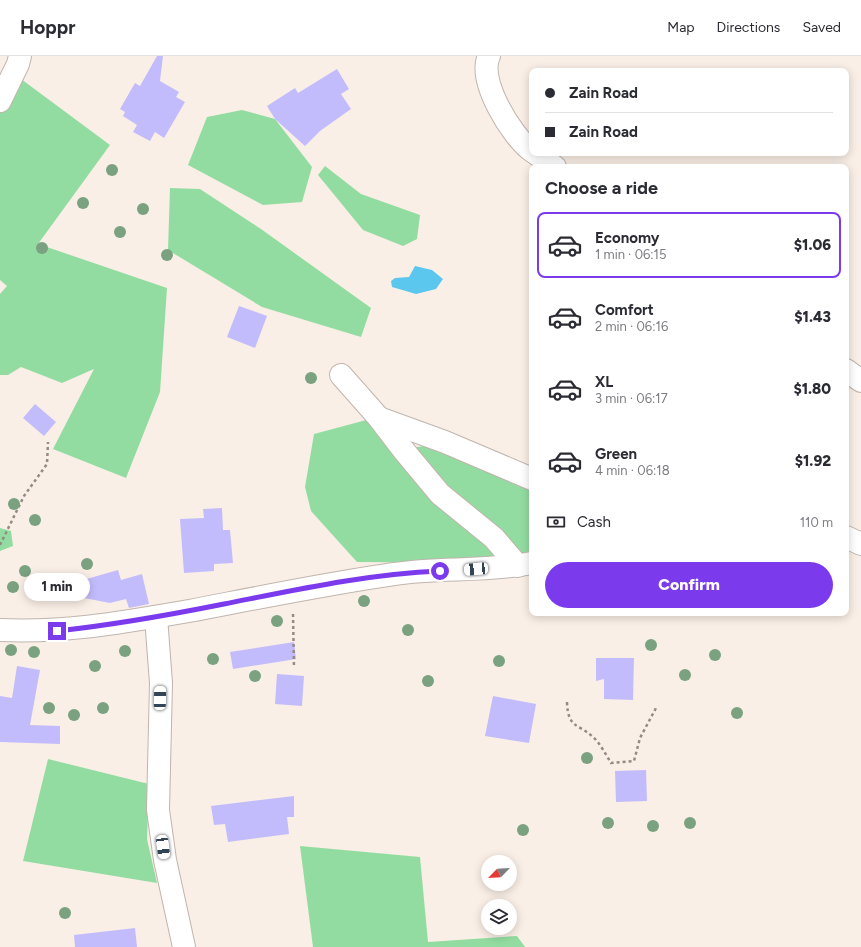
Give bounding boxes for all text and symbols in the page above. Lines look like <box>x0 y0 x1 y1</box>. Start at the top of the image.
text: Hoppr <box>20 16 75 39</box>
text: Map <box>667 19 695 36</box>
text: Directions <box>717 19 780 36</box>
text: Saved <box>802 19 841 36</box>
text: Zain Road <box>569 84 638 102</box>
text: Zain Road <box>569 123 638 141</box>
text: Choose a ride <box>545 177 658 199</box>
icon: car <box>547 227 583 263</box>
text: Economy <box>595 229 660 247</box>
text: $1.06 <box>794 236 831 254</box>
text: 1 min · 06:15 <box>595 247 666 262</box>
icon: car <box>547 299 583 335</box>
text: Comfort <box>595 301 654 319</box>
text: $1.43 <box>794 308 831 326</box>
text: 2 min · 06:16 <box>595 319 668 334</box>
icon: car <box>547 371 583 407</box>
text: XL <box>595 373 613 391</box>
text: $1.80 <box>793 380 831 398</box>
text: 3 min · 06:17 <box>595 391 668 406</box>
icon: car <box>547 443 583 479</box>
text: Green <box>595 445 637 463</box>
text: $1.92 <box>795 452 831 470</box>
text: 4 min · 06:18 <box>595 463 670 478</box>
icon: cash <box>545 511 567 533</box>
text: Cash <box>577 513 611 531</box>
text: 110 m <box>800 515 833 530</box>
route start <box>431 562 449 580</box>
car <box>464 562 488 576</box>
button: Confirm <box>545 562 833 608</box>
callout: 1 min <box>24 573 90 601</box>
text: 1 min <box>41 579 73 594</box>
route end <box>48 622 66 640</box>
car <box>154 686 166 710</box>
car <box>155 834 171 860</box>
north arrow <box>481 855 517 891</box>
map controls <box>481 855 517 935</box>
button: layers <box>481 899 517 935</box>

